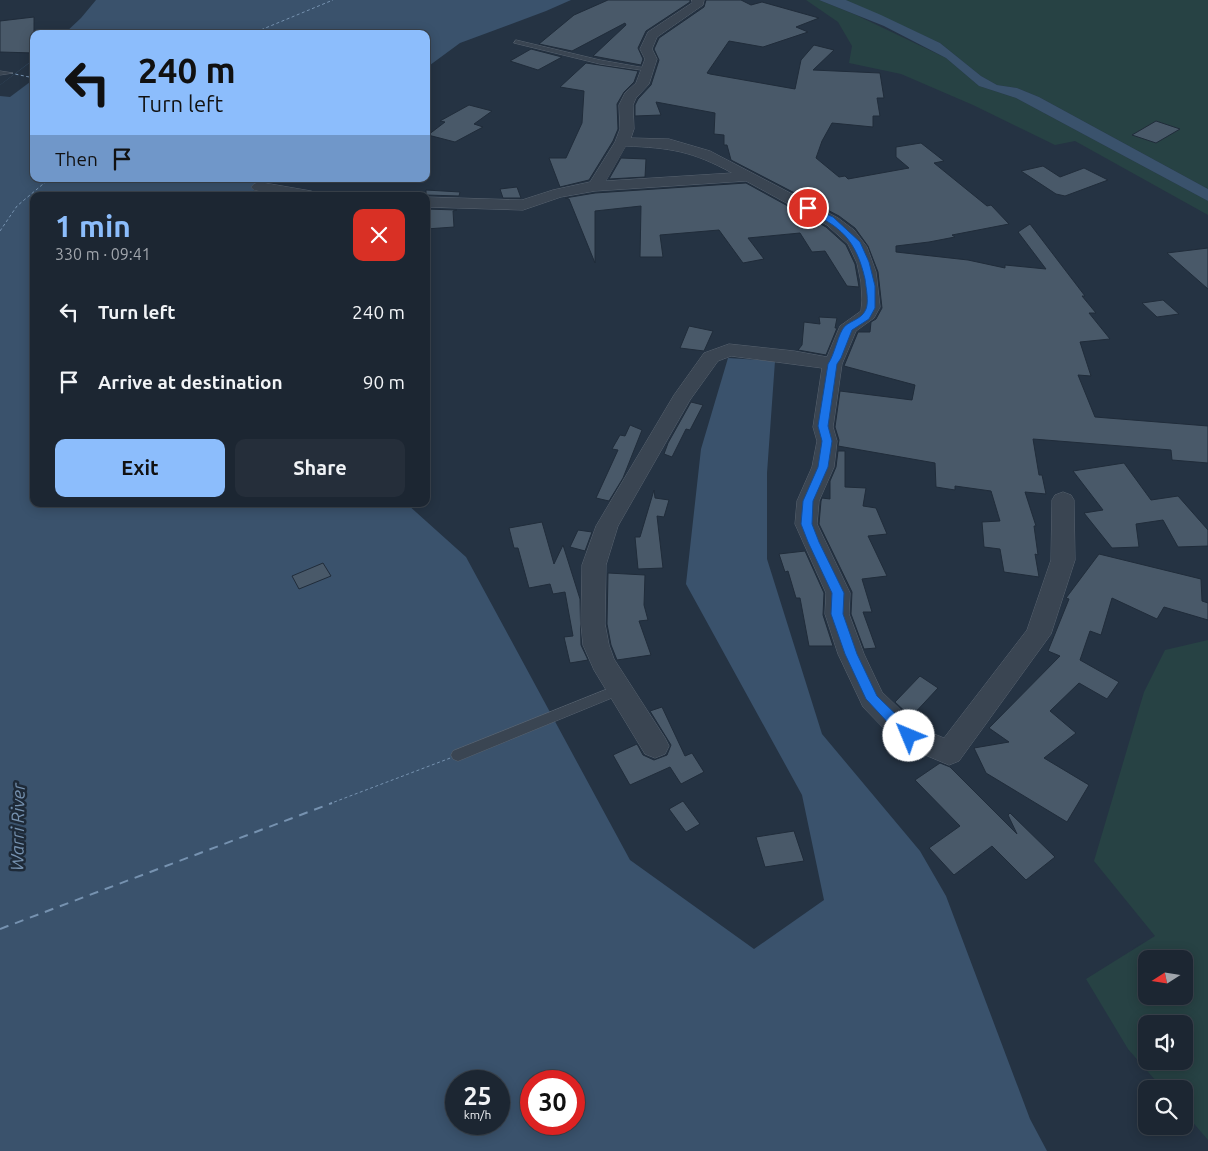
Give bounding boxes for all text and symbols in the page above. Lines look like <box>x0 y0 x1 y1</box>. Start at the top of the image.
icon: left <box>55 50 120 115</box>
text: 240 m <box>138 50 236 90</box>
text: Turn left <box>138 91 223 116</box>
icon: arrive <box>108 145 136 173</box>
text: Then <box>55 148 98 170</box>
pin <box>787 187 829 229</box>
icon: arrive <box>794 194 822 222</box>
text: 1 min <box>55 209 131 243</box>
button: close <box>353 209 405 261</box>
text: 330 m · 09:41 <box>55 245 151 263</box>
icon: left <box>55 298 83 326</box>
text: Turn left <box>98 301 176 323</box>
text: 240 m <box>352 301 405 323</box>
icon: arrive <box>55 368 83 396</box>
text: Arrive at destination <box>98 371 283 393</box>
text: 90 m <box>363 371 405 393</box>
button: Exit <box>55 439 225 497</box>
button: Share <box>235 439 405 497</box>
position arrow <box>882 709 934 761</box>
water label: Warri River <box>6 782 28 871</box>
north arrow <box>1138 950 1192 1005</box>
map controls <box>1138 950 1193 1135</box>
button: sound <box>1138 1015 1193 1070</box>
speed limit sign: 30 <box>520 1070 585 1135</box>
button: search <box>1138 1080 1193 1135</box>
text: 25 <box>463 1082 492 1110</box>
text: km/h <box>464 1108 491 1121</box>

